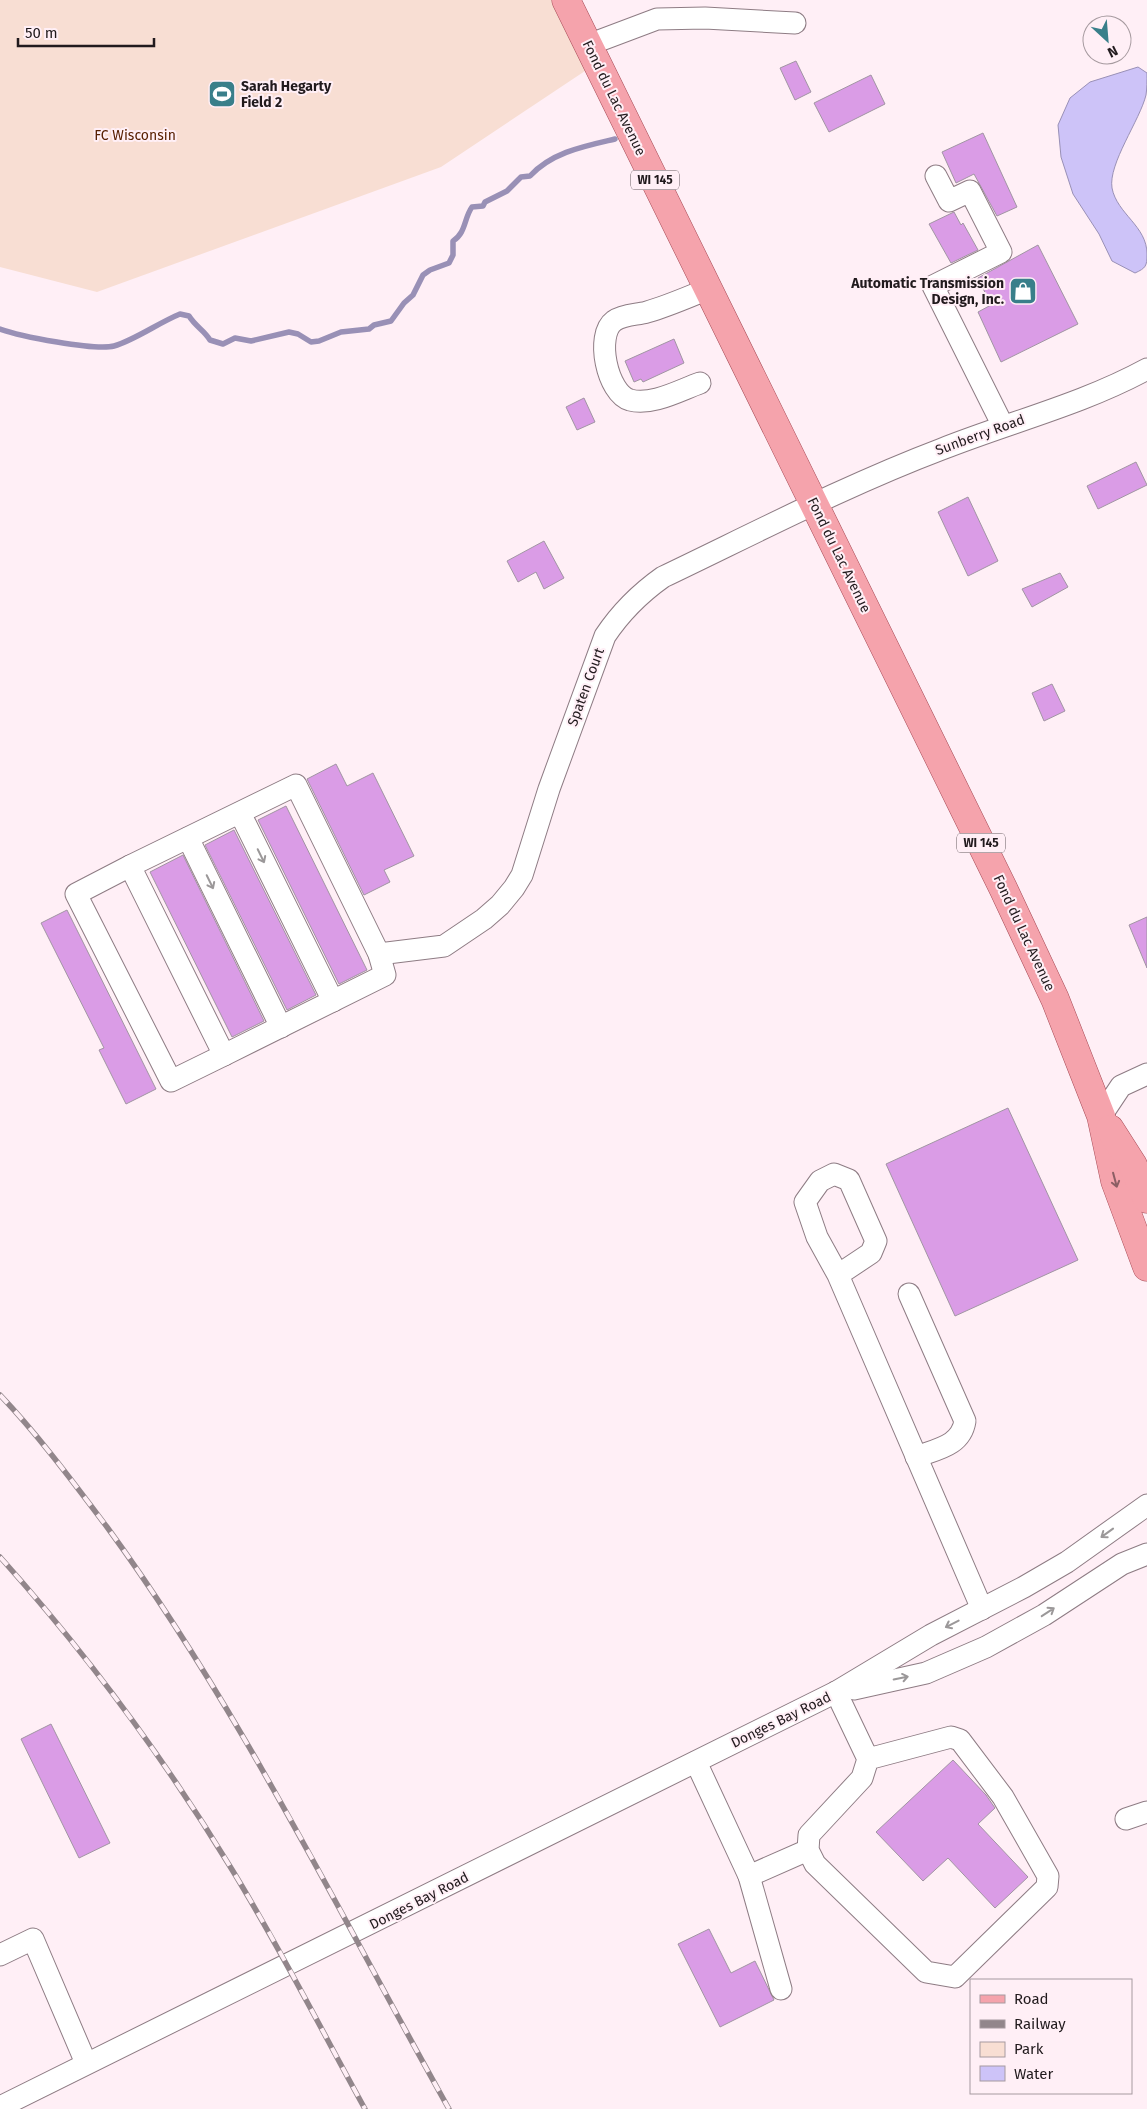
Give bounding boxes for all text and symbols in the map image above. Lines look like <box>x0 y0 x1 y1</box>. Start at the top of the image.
scale bar <box>18 15 154 47</box>
north arrow <box>1082 15 1132 65</box>
text: 50 m <box>25 24 58 42</box>
street label: Fond du Lac Avenue <box>579 37 649 159</box>
text: N <box>1105 42 1120 61</box>
place label: Sarah Hegarty Field 2 <box>241 78 332 111</box>
sports icon: Sarah Hegarty Field 2 <box>207 79 237 109</box>
park label: FC Wisconsin <box>94 127 176 144</box>
road number: WI 145 <box>631 170 679 190</box>
place label: Automatic Transmission Design, Inc. <box>850 275 1004 308</box>
shop icon: Automatic Transmission Design, Inc. <box>1008 276 1038 306</box>
street label: Sunberry Road <box>933 411 1027 459</box>
street label: Fond du Lac Avenue <box>804 494 874 616</box>
street label: Spaten Court <box>564 645 608 729</box>
road number: WI 145 <box>957 834 1005 852</box>
one-way arrow <box>257 848 267 863</box>
street label: Fond du Lac Avenue <box>990 872 1058 994</box>
one-way arrow <box>205 874 215 889</box>
one-way arrow <box>1111 1172 1121 1188</box>
one-way arrow <box>1100 1528 1114 1538</box>
one-way arrow <box>1041 1607 1055 1617</box>
one-way arrow <box>945 1620 960 1629</box>
one-way arrow <box>892 1673 908 1683</box>
street label: Donges Bay Road <box>728 1688 834 1752</box>
street label: Donges Bay Road <box>367 1869 471 1933</box>
legend <box>970 1979 1132 2094</box>
text: Road <box>1014 1990 1049 2008</box>
text: Railway <box>1014 2015 1066 2033</box>
text: Park <box>1014 2040 1044 2058</box>
text: Water <box>1014 2065 1053 2083</box>

